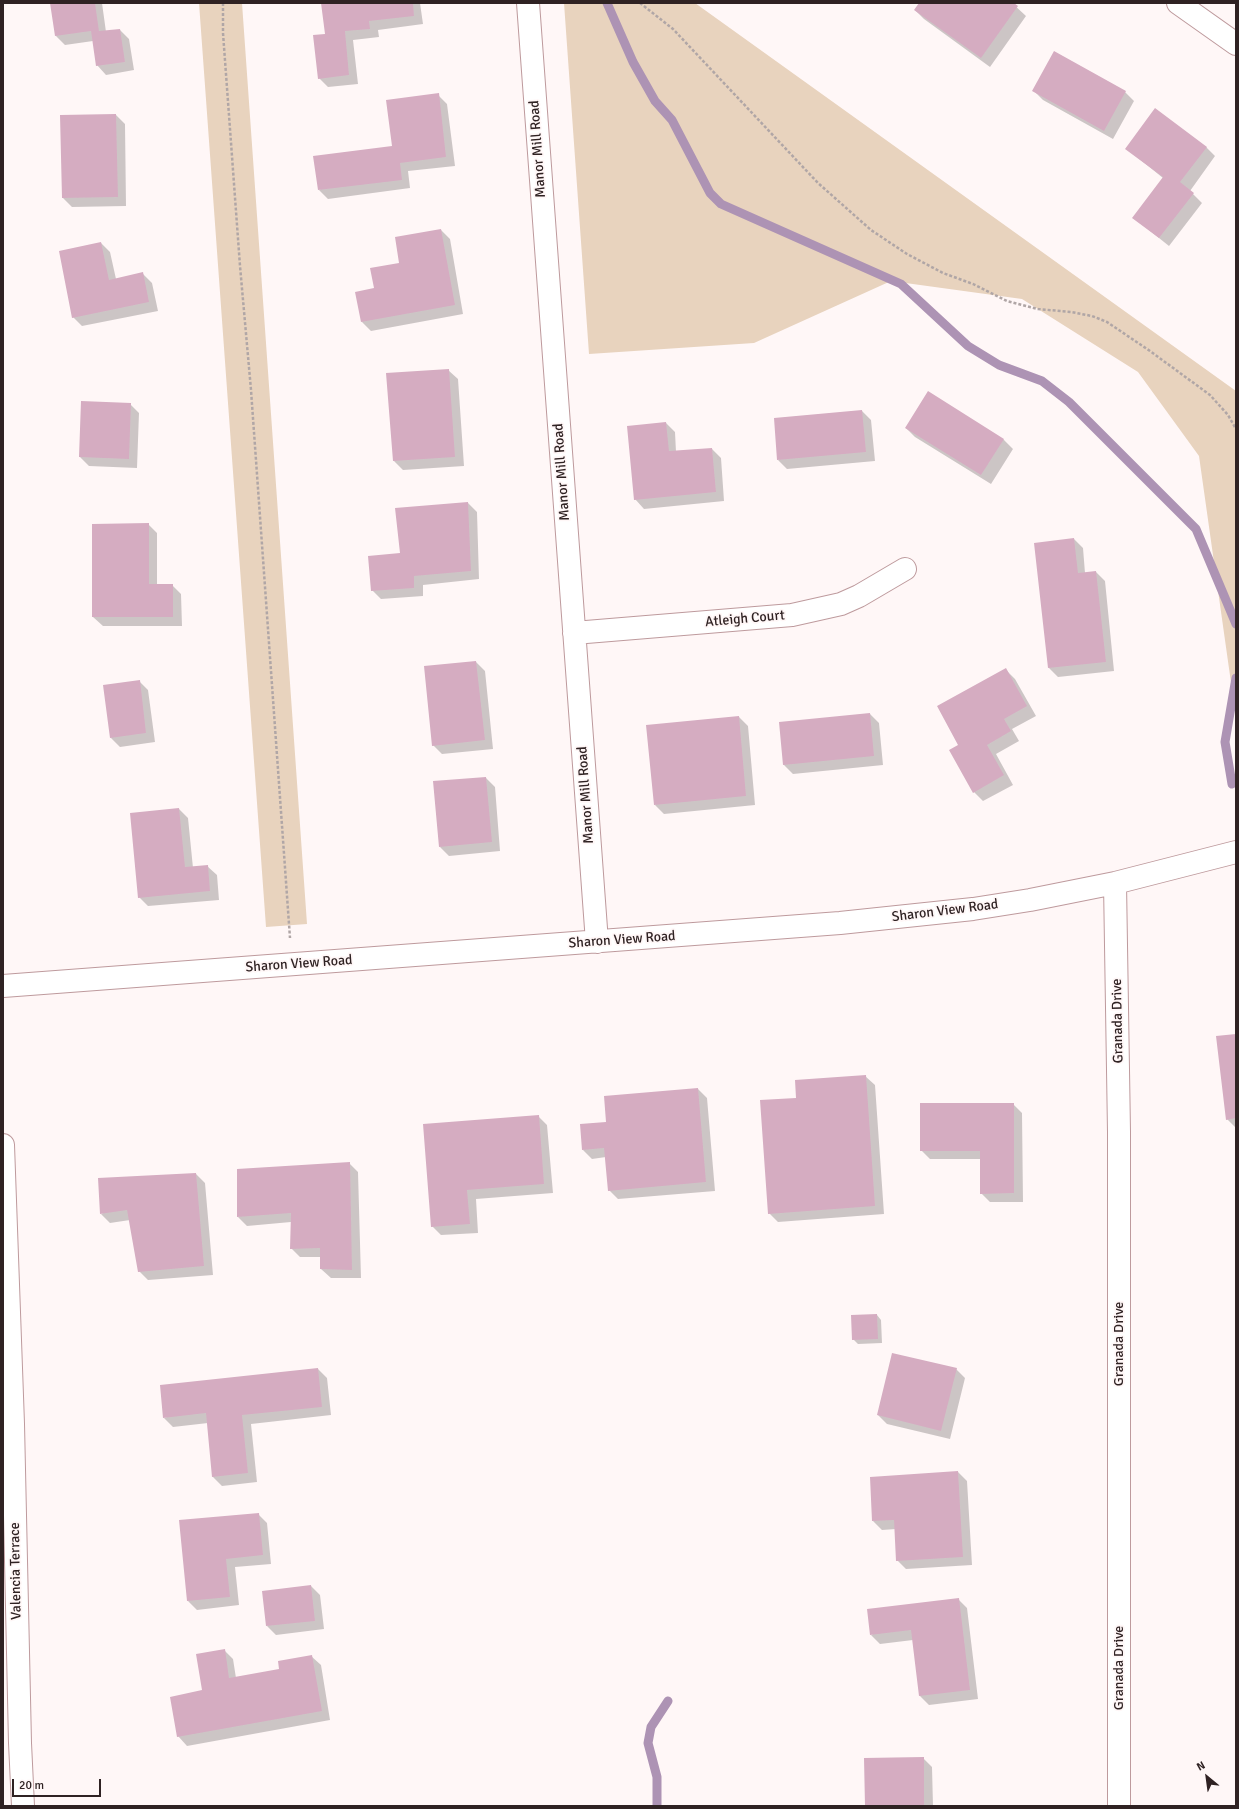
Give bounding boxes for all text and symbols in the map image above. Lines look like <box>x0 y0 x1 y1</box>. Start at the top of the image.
street label: Manor Mill Road <box>526 100 550 198</box>
street label: Manor Mill Road <box>550 423 574 521</box>
street label: Atleigh Court <box>705 607 785 631</box>
street label: Manor Mill Road <box>574 746 598 844</box>
street label: Sharon View Road <box>891 896 999 926</box>
street label: Sharon View Road <box>568 928 676 952</box>
street label: Sharon View Road <box>245 952 353 976</box>
street label: Granada Drive <box>1109 978 1127 1064</box>
street label: Granada Drive <box>1111 1302 1127 1386</box>
street label: Valencia Terrace <box>7 1522 25 1620</box>
street label: Granada Drive <box>1111 1626 1127 1710</box>
north arrow <box>1187 1757 1227 1797</box>
text: N <box>1194 1759 1207 1774</box>
scale bar <box>14 1771 103 1797</box>
text: 20 m <box>19 1778 44 1793</box>

